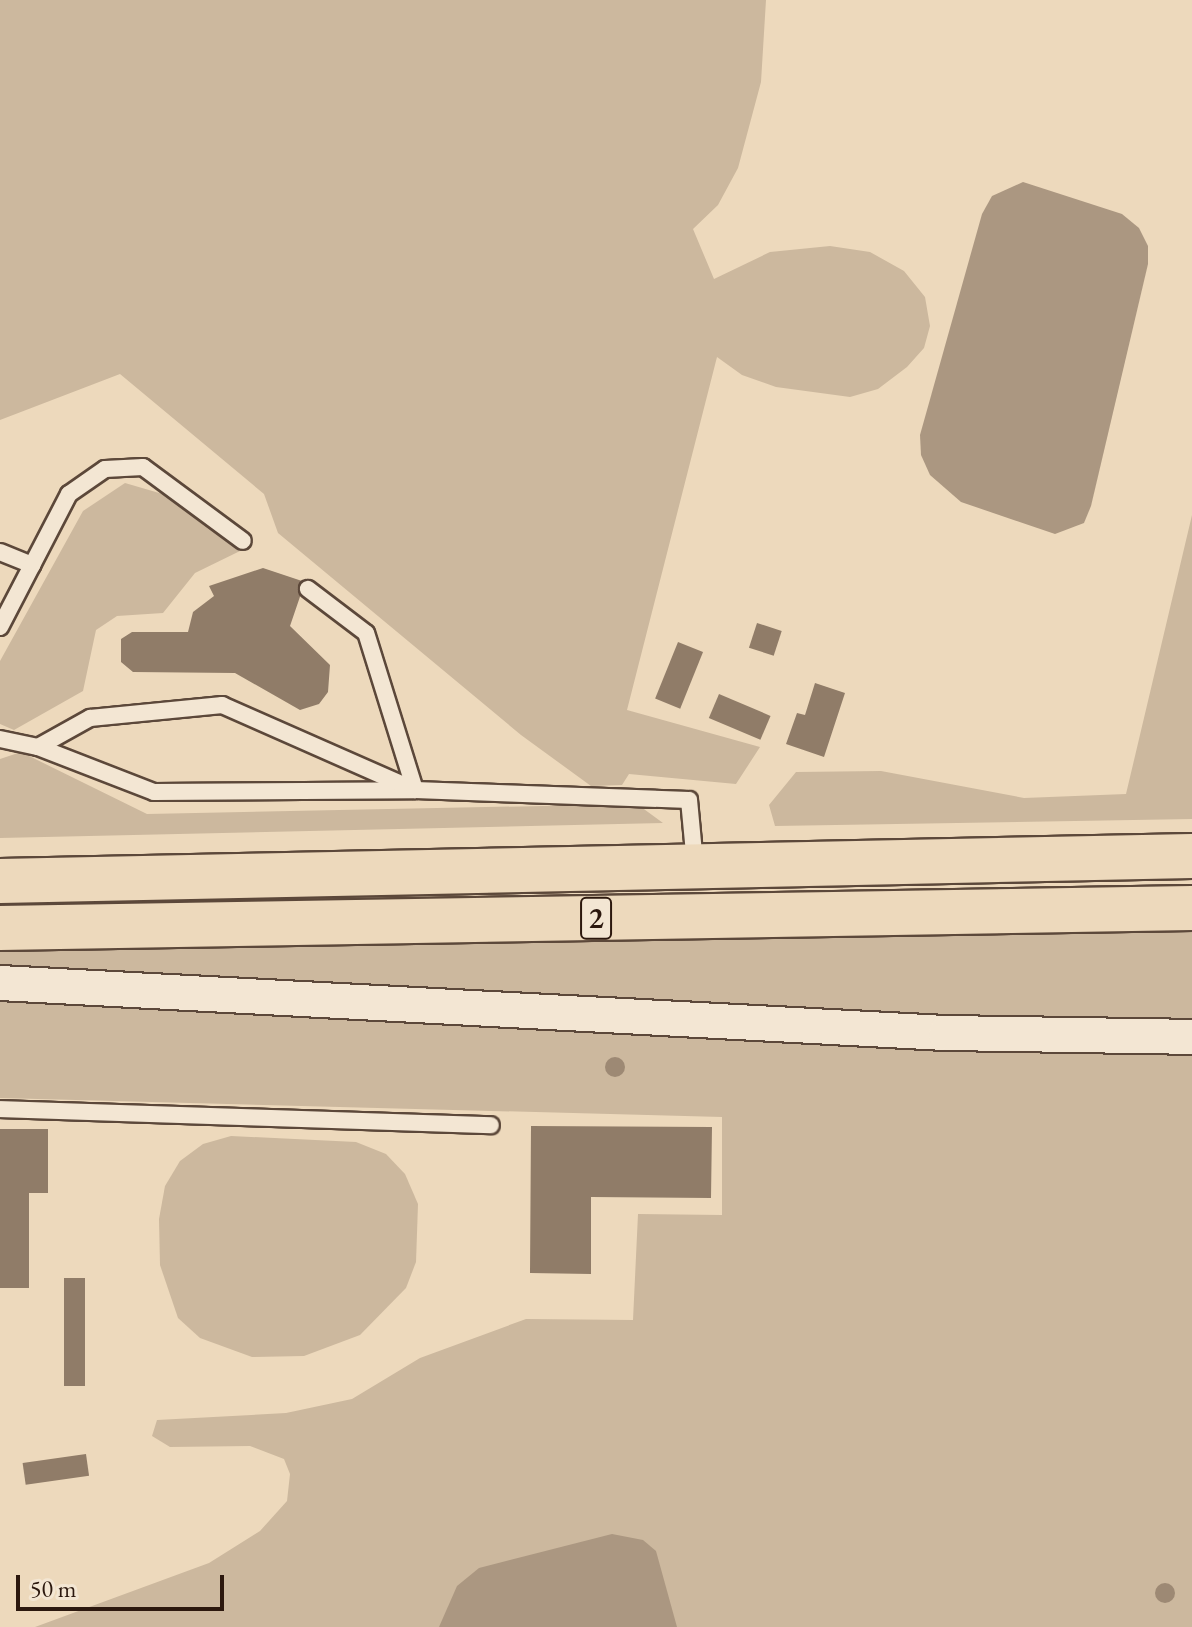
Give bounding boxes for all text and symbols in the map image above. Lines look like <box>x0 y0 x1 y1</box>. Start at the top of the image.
road number: 2 <box>580 892 612 944</box>
scale bar <box>20 1559 228 1609</box>
text: 50 m <box>30 1573 77 1604</box>

